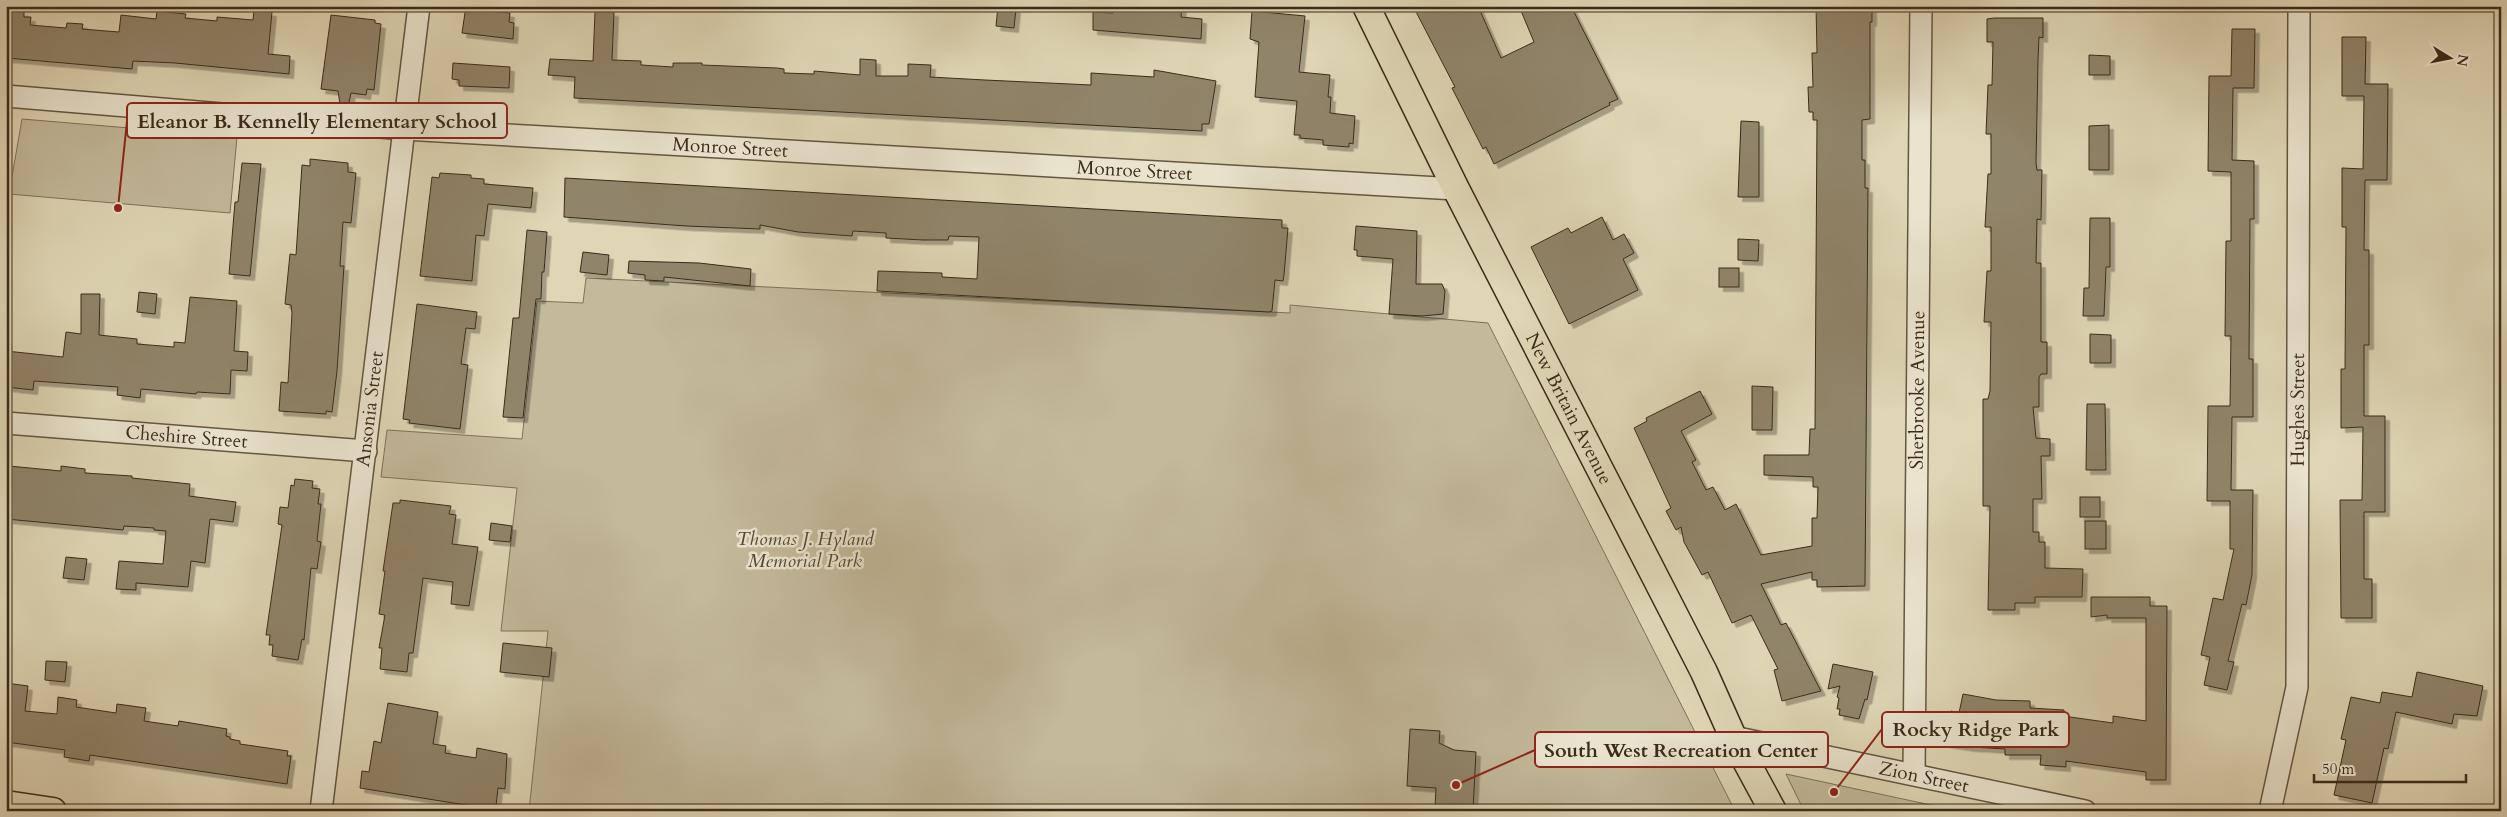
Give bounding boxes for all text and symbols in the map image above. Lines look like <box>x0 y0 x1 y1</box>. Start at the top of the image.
north arrow <box>2424 32 2474 82</box>
text: N <box>2452 53 2473 68</box>
callout: Eleanor B. Kennelly Elementary School <box>127 103 507 138</box>
text: Eleanor B. Kennelly Elementary School <box>137 108 497 135</box>
street label: Monroe Street <box>672 131 789 164</box>
street label: Monroe Street <box>1076 154 1193 187</box>
street label: Sherbrooke Avenue <box>1904 310 1931 470</box>
street label: New Britain Avenue <box>1519 328 1619 489</box>
street label: Ansonia Street <box>350 350 390 468</box>
street label: Hughes Street <box>2285 353 2311 467</box>
street label: Cheshire Street <box>125 419 248 455</box>
park label: Thomas J. Hyland Memorial Park <box>736 526 874 574</box>
callout: Rocky Ridge Park <box>1882 712 2069 747</box>
text: Rocky Ridge Park <box>1892 716 2060 743</box>
callout: South West Recreation Center <box>1535 732 1828 767</box>
text: South West Recreation Center <box>1544 737 1819 764</box>
scale bar <box>2314 752 2467 784</box>
street label: Zion Street <box>1877 755 1971 799</box>
text: 50 m <box>2322 759 2354 779</box>

